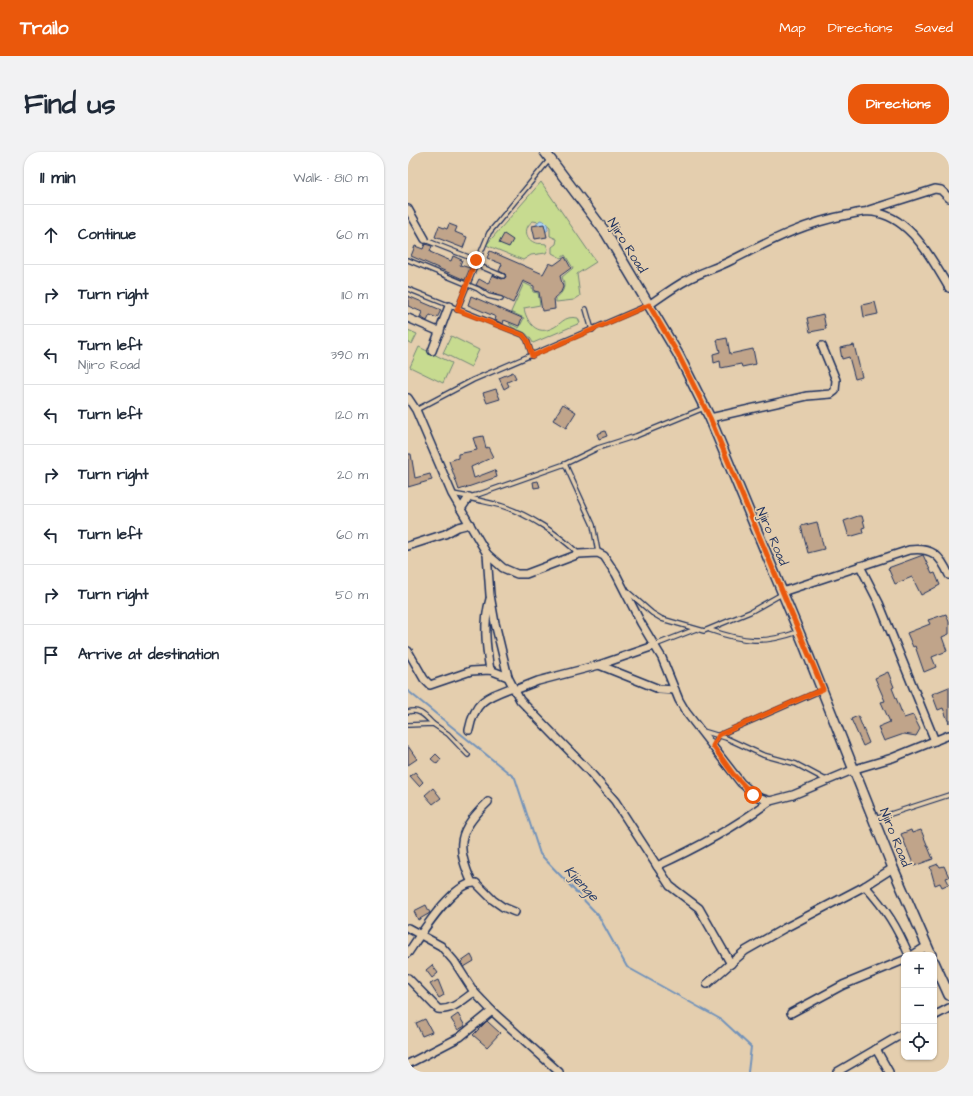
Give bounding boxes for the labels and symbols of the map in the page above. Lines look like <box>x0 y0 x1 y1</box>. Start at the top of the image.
street label: Njiro Road <box>603 214 651 277</box>
route end <box>467 251 485 269</box>
street label: Njiro Road <box>752 504 793 569</box>
route start <box>744 786 762 804</box>
street label: Njiro Road <box>875 805 915 870</box>
water label: Kijenge <box>559 861 604 907</box>

